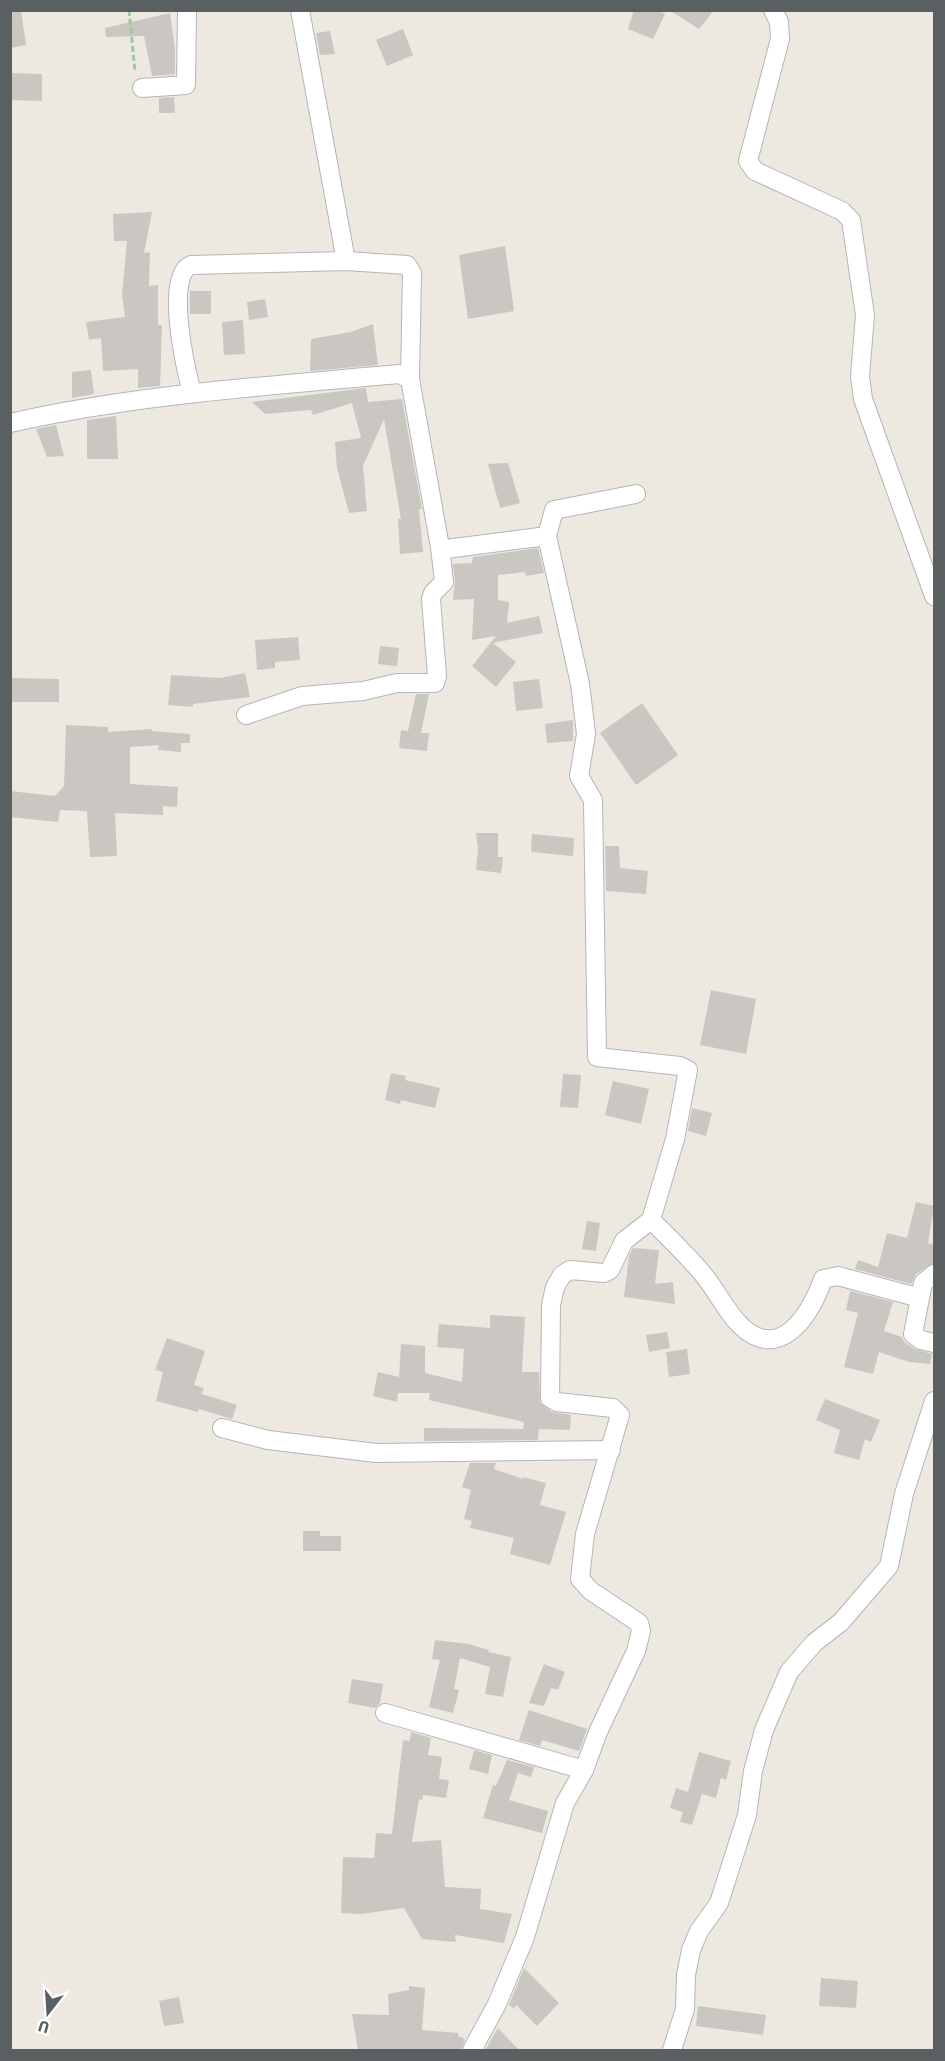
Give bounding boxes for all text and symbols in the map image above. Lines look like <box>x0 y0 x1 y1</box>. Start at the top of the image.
north arrow <box>18 1983 78 2043</box>
text: U <box>36 2015 52 2038</box>

